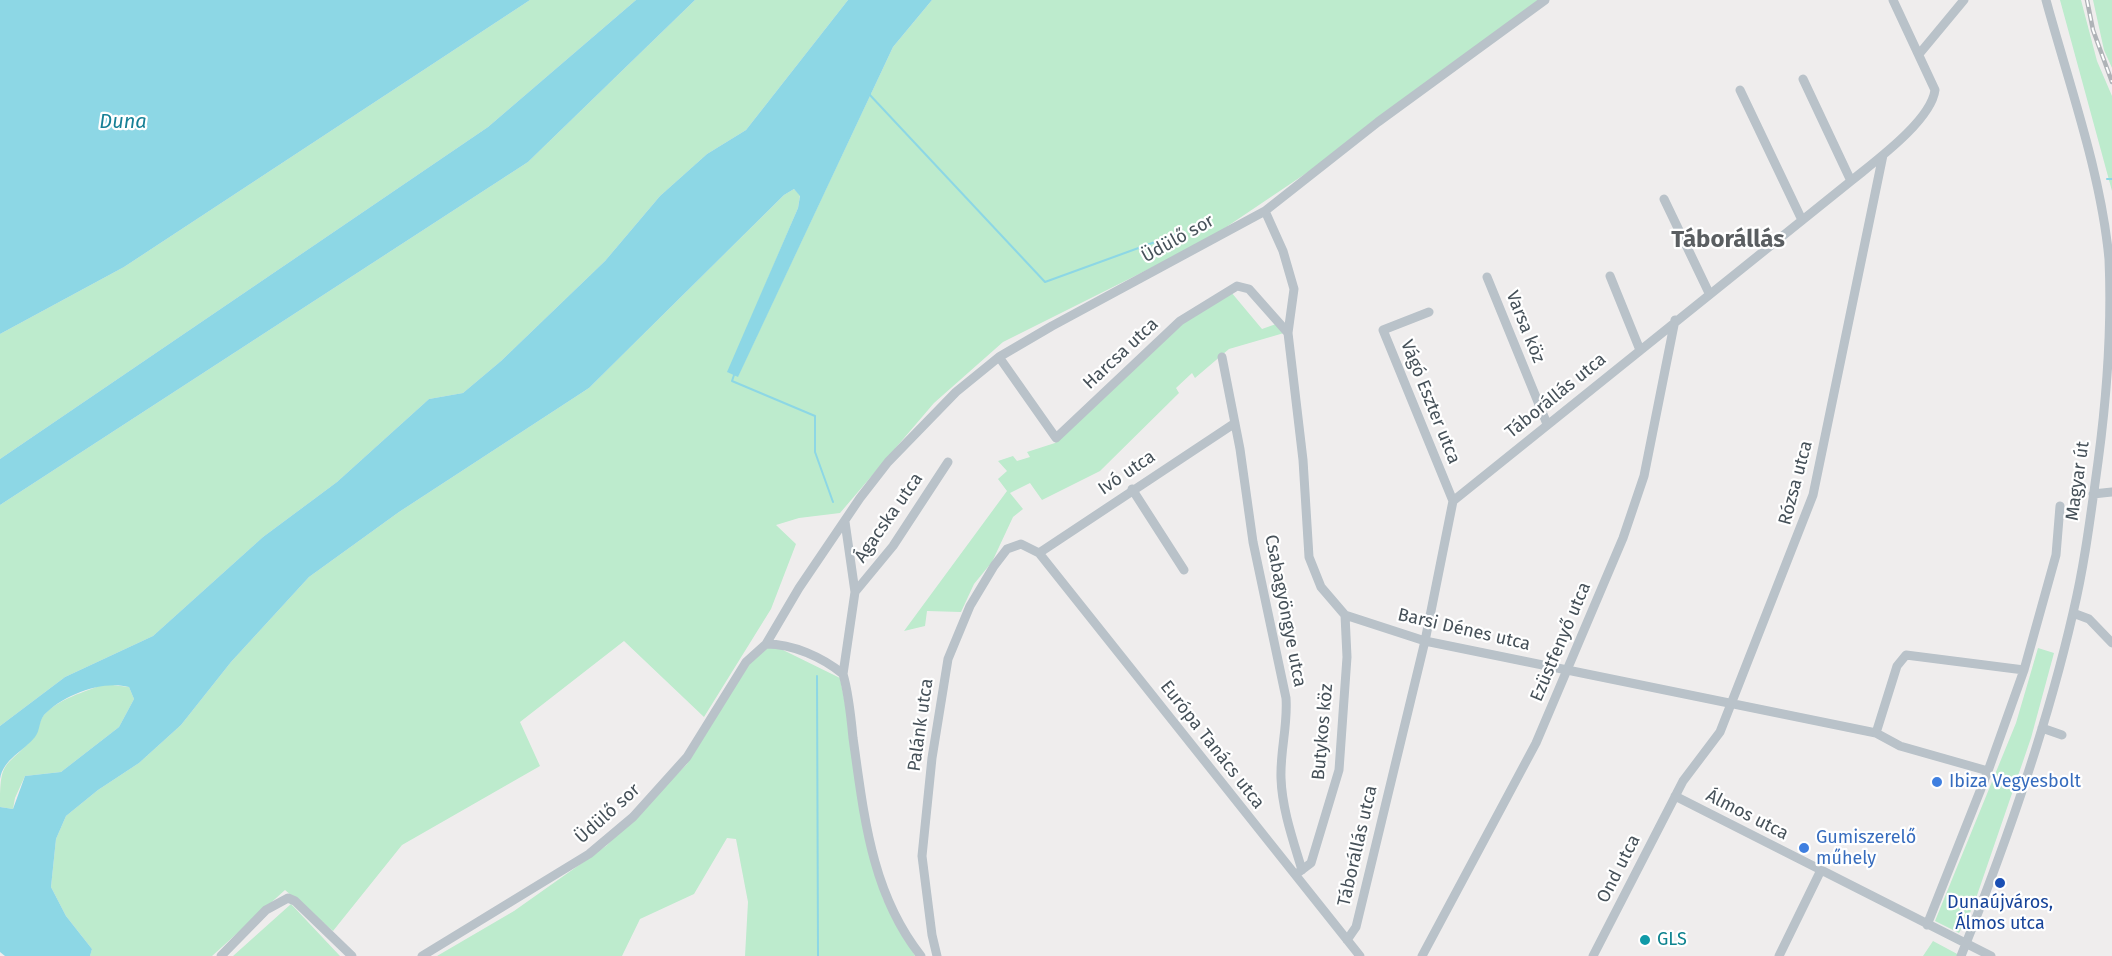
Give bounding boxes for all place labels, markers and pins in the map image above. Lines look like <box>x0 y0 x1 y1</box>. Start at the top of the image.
place label: Ibiza Vegyesbolt <box>1949 771 2081 793</box>
marker: Ibiza Vegyesbolt <box>1930 775 1944 789</box>
place label: Gumiszerelő műhely <box>1816 827 1916 870</box>
marker: Gumiszerelő műhely <box>1797 841 1811 855</box>
marker: Dunaújváros, Álmos utca <box>1993 876 2007 890</box>
place label: Dunaújváros, Álmos utca <box>1947 892 2053 934</box>
place label: GLS <box>1657 929 1687 951</box>
marker: GLS <box>1638 933 1652 947</box>

